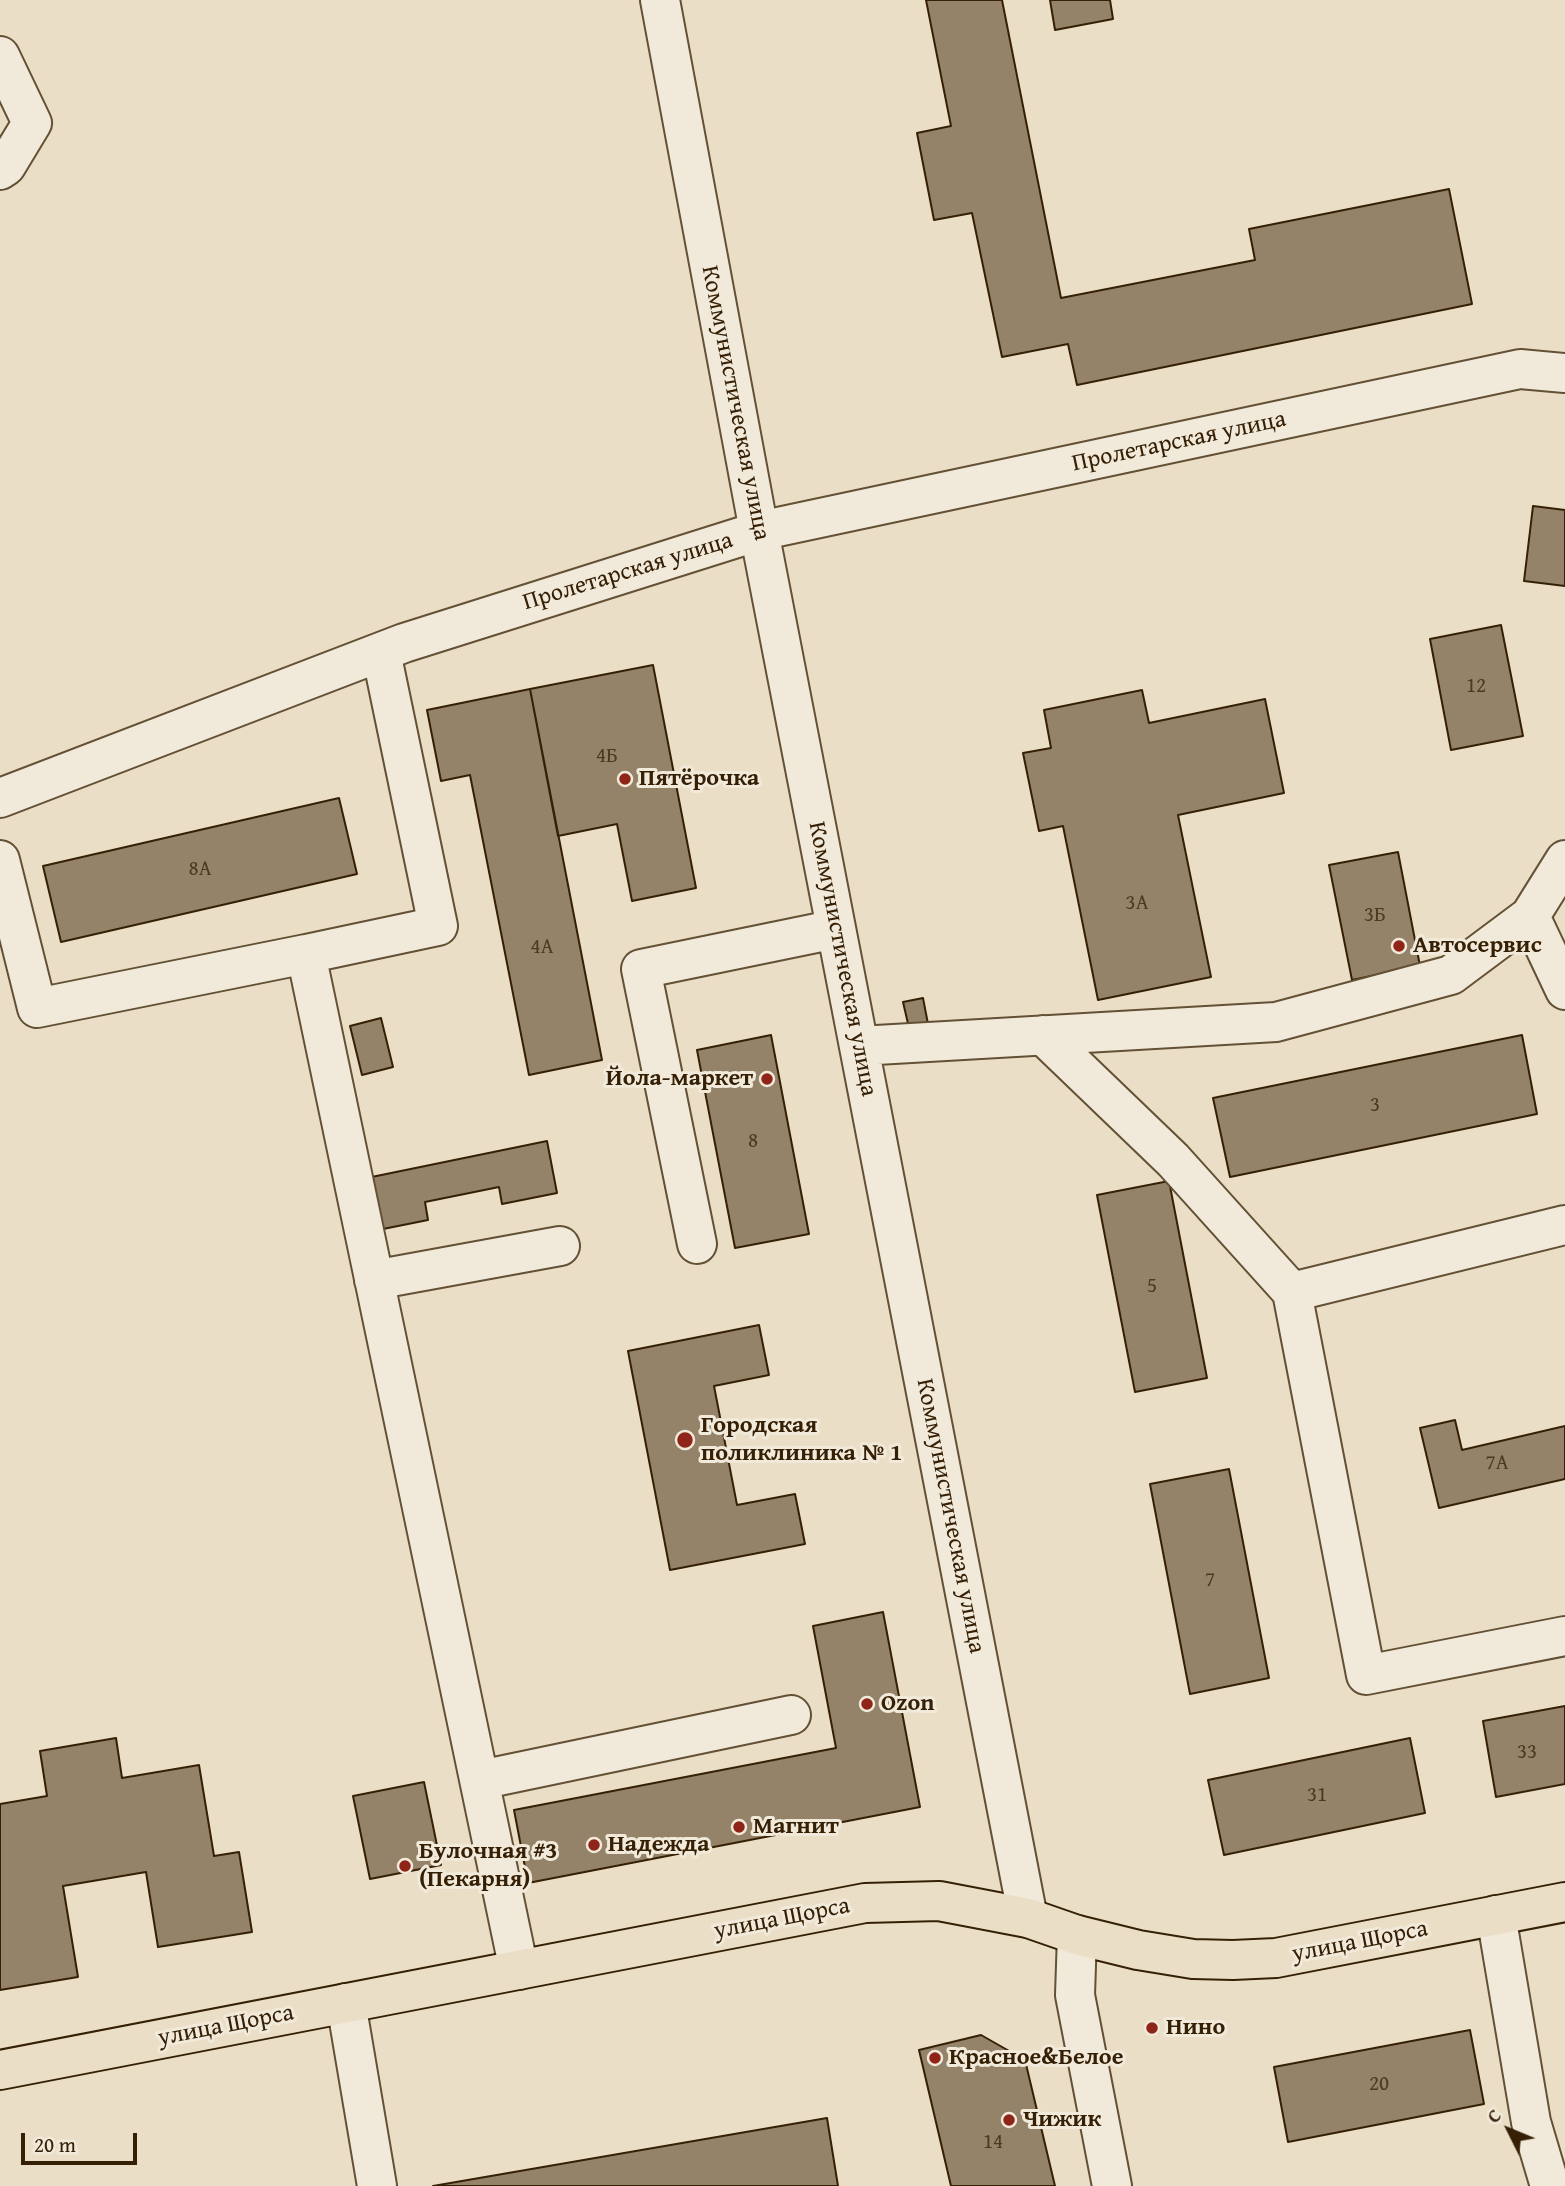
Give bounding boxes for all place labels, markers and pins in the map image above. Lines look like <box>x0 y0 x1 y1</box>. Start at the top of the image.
place label: Пятёрочка <box>639 765 759 793</box>
marker: Пятёрочка <box>617 771 633 787</box>
place label: Автосервис <box>1413 932 1542 960</box>
marker: Автосервис <box>1391 938 1407 954</box>
place label: Йола-маркет <box>606 1065 753 1093</box>
marker: Йола-маркет <box>759 1071 775 1087</box>
place label: Городская поликлиника № 1 <box>701 1412 902 1468</box>
marker: Городская поликлиника № 1 <box>675 1430 695 1450</box>
place label: Ozon <box>881 1690 934 1718</box>
marker: Ozon <box>859 1696 875 1712</box>
place label: Магнит <box>753 1813 839 1841</box>
marker: Магнит <box>731 1819 747 1835</box>
place label: Надежда <box>608 1831 710 1859</box>
marker: Надежда <box>586 1837 602 1853</box>
place label: Булочная #3 (Пекарня) <box>419 1838 558 1894</box>
marker: Булочная #3 (Пекарня) <box>397 1858 413 1874</box>
place label: Нино <box>1166 2014 1225 2042</box>
marker: Нино <box>1144 2020 1160 2036</box>
place label: Красное&Белое <box>949 2044 1123 2072</box>
marker: Красное&Белое <box>927 2050 943 2066</box>
place label: Чижик <box>1023 2106 1101 2134</box>
marker: Чижик <box>1001 2112 1017 2128</box>

